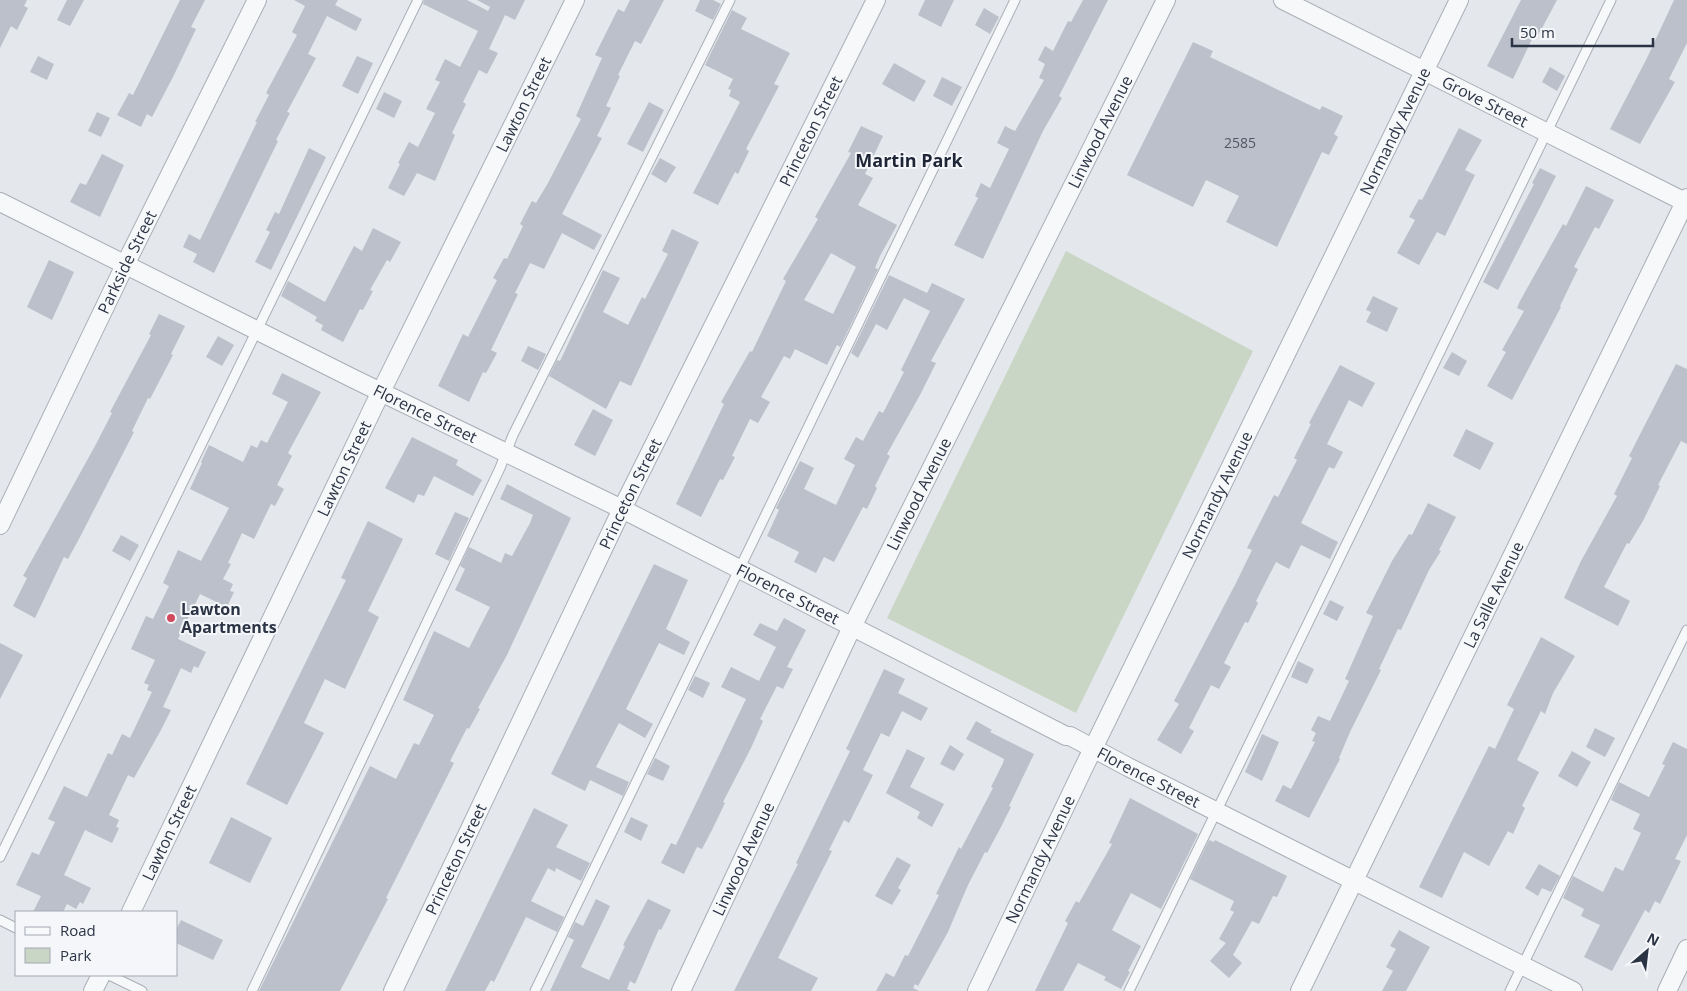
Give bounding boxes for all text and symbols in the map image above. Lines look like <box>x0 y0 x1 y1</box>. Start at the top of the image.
scale bar <box>1512 15 1653 47</box>
text: 50 m <box>1520 22 1555 42</box>
street label: Lawton Street <box>491 53 556 156</box>
street label: Normandy Avenue <box>1354 64 1435 199</box>
street label: Grove Street <box>1438 71 1532 132</box>
street label: Princeton Street <box>774 72 848 190</box>
street label: Linwood Avenue <box>1063 72 1138 192</box>
house number: 2585 <box>1224 133 1256 152</box>
district label: Martin Park <box>855 148 964 172</box>
street label: Parkside Street <box>92 206 162 317</box>
street label: Florence Street <box>370 379 481 448</box>
street label: Lawton Street <box>312 417 376 520</box>
street label: Normandy Avenue <box>1176 428 1257 562</box>
street label: Princeton Street <box>594 434 667 553</box>
street label: Linwood Avenue <box>881 434 956 554</box>
street label: La Salle Avenue <box>1458 538 1529 652</box>
street label: Florence Street <box>733 558 843 629</box>
place label: Lawton Apartments <box>181 598 277 638</box>
marker: Lawton Apartments <box>165 612 177 624</box>
street label: Florence Street <box>1093 742 1204 813</box>
street label: Lawton Street <box>137 781 202 884</box>
street label: Normandy Avenue <box>1000 792 1080 927</box>
street label: Linwood Avenue <box>707 798 779 919</box>
street label: Princeton Street <box>420 800 492 918</box>
legend <box>15 911 178 976</box>
text: Road <box>60 920 96 940</box>
north arrow <box>1622 926 1672 976</box>
text: N <box>1644 928 1663 950</box>
text: Park <box>60 945 91 965</box>

